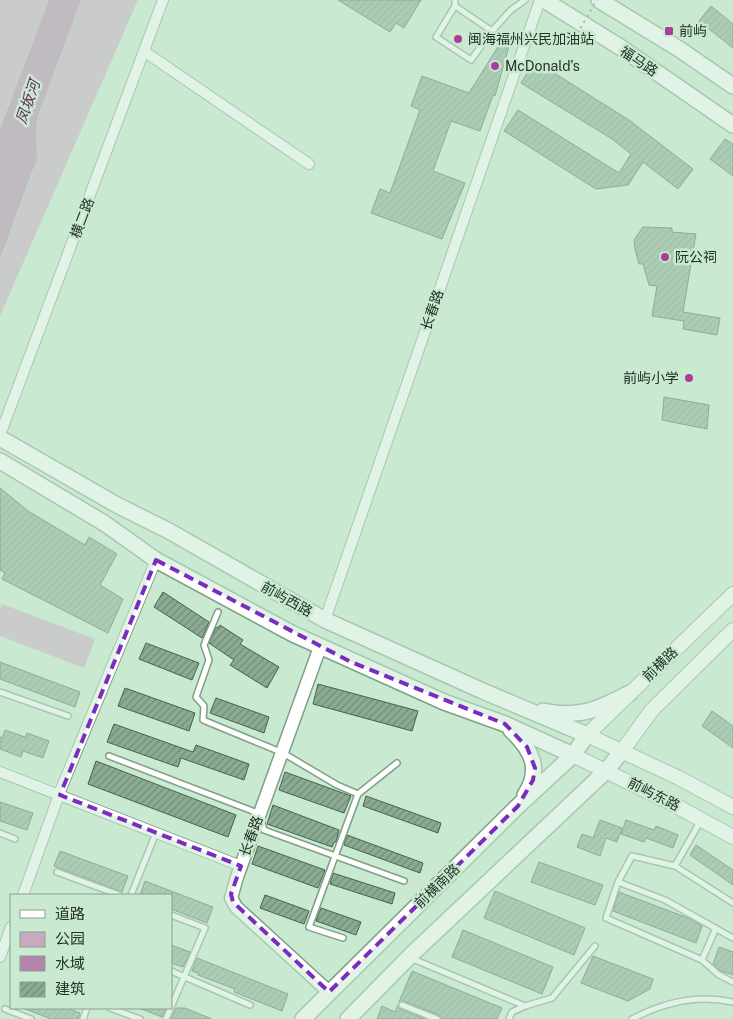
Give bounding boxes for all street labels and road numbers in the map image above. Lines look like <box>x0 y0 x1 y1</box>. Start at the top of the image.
street label: 福马路 <box>617 43 661 79</box>
street label: 横二路 <box>67 196 97 240</box>
street label: 长春路 <box>418 288 446 332</box>
street label: 前屿西路 <box>259 578 315 620</box>
street label: 前横路 <box>639 644 681 684</box>
street label: 前屿东路 <box>625 774 683 814</box>
street label: 长春路 <box>236 814 266 858</box>
street label: 前横南路 <box>411 861 463 911</box>

